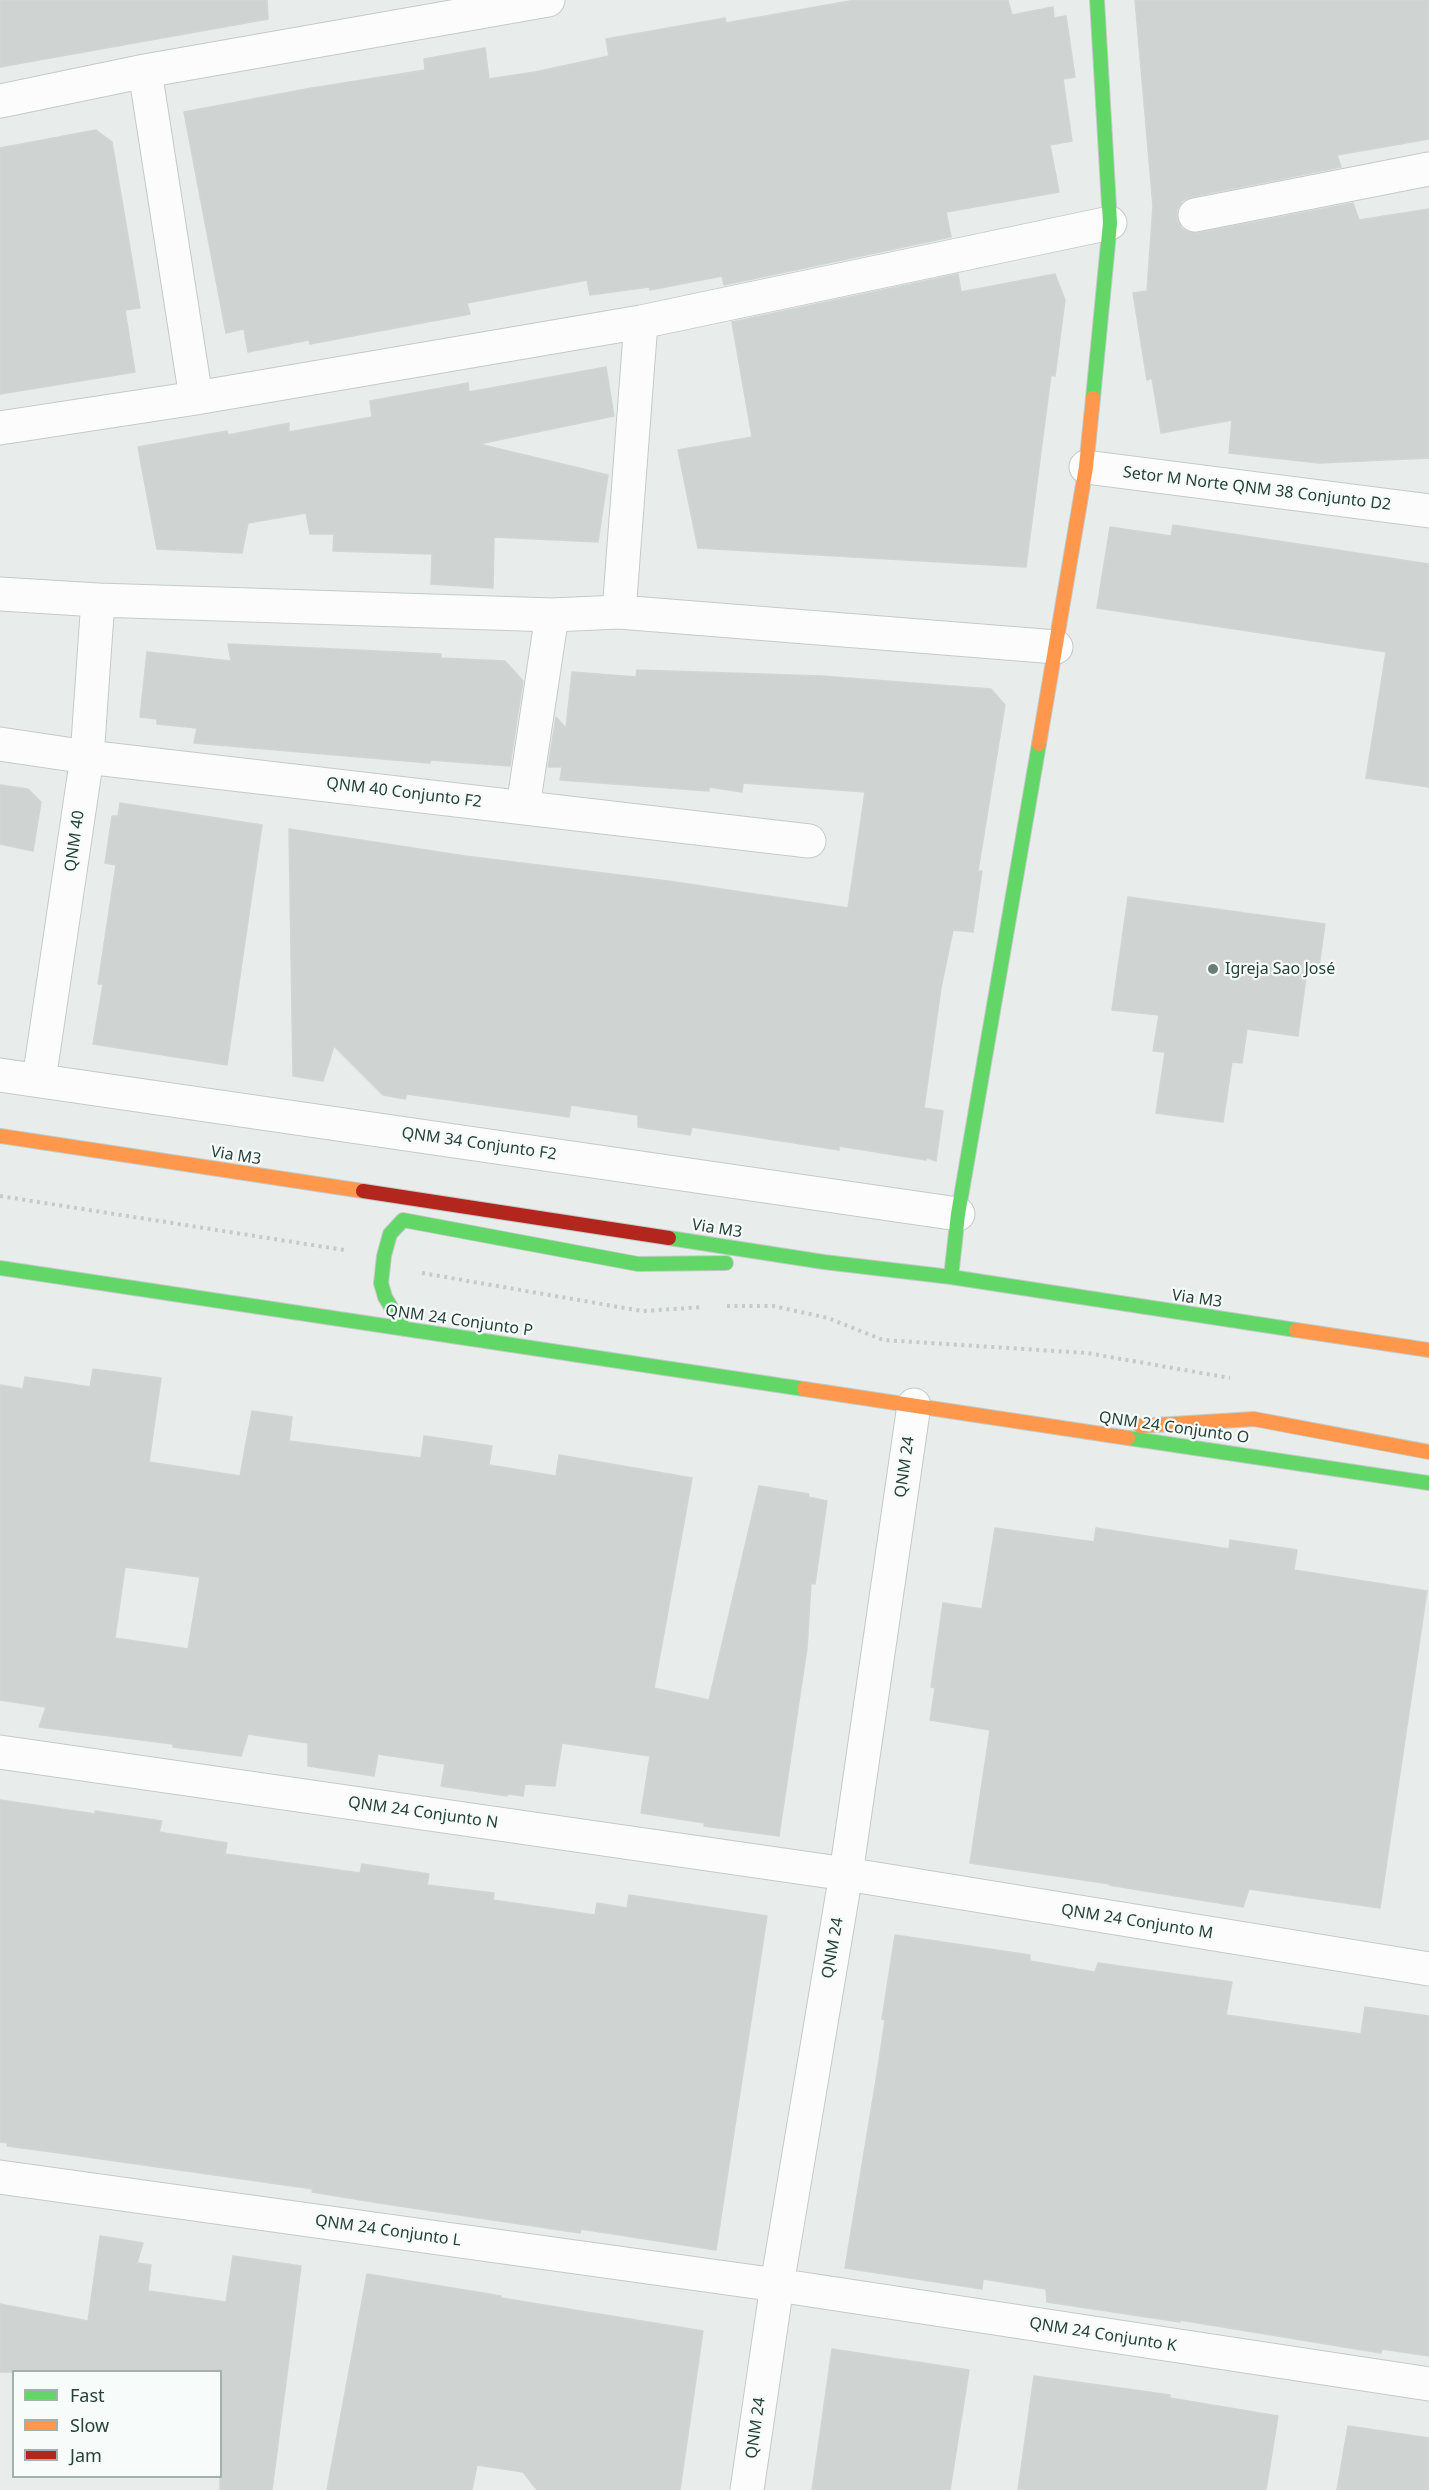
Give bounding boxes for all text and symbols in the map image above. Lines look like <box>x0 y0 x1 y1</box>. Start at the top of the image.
street label: Setor M Norte QNM 38 Conjunto D2 <box>1122 463 1392 515</box>
street label: QNM 40 Conjunto F2 <box>325 774 483 812</box>
street label: QNM 40 <box>61 809 89 873</box>
place label: Igreja Sao José <box>1225 959 1335 979</box>
marker: Igreja Sao José <box>1206 962 1220 976</box>
street label: QNM 34 Conjunto F2 <box>400 1124 558 1164</box>
street label: Via M3 <box>210 1143 262 1169</box>
street label: Via M3 <box>691 1216 743 1242</box>
street label: Via M3 <box>1171 1286 1223 1312</box>
street label: QNM 24 Conjunto P <box>384 1301 534 1341</box>
street label: QNM 24 Conjunto O <box>1098 1408 1250 1448</box>
street label: QNM 24 <box>891 1435 919 1499</box>
street label: QNM 24 Conjunto N <box>347 1793 499 1833</box>
street label: QNM 24 Conjunto M <box>1060 1901 1214 1943</box>
street label: QNM 24 <box>818 1916 848 1980</box>
street label: QNM 24 Conjunto L <box>314 2211 462 2251</box>
street label: QNM 24 Conjunto K <box>1028 2314 1178 2356</box>
legend <box>12 2370 222 2478</box>
text: Fast <box>70 2383 105 2407</box>
street label: QNM 24 <box>742 2396 770 2460</box>
text: Slow <box>70 2413 109 2437</box>
text: Jam <box>70 2443 102 2467</box>

